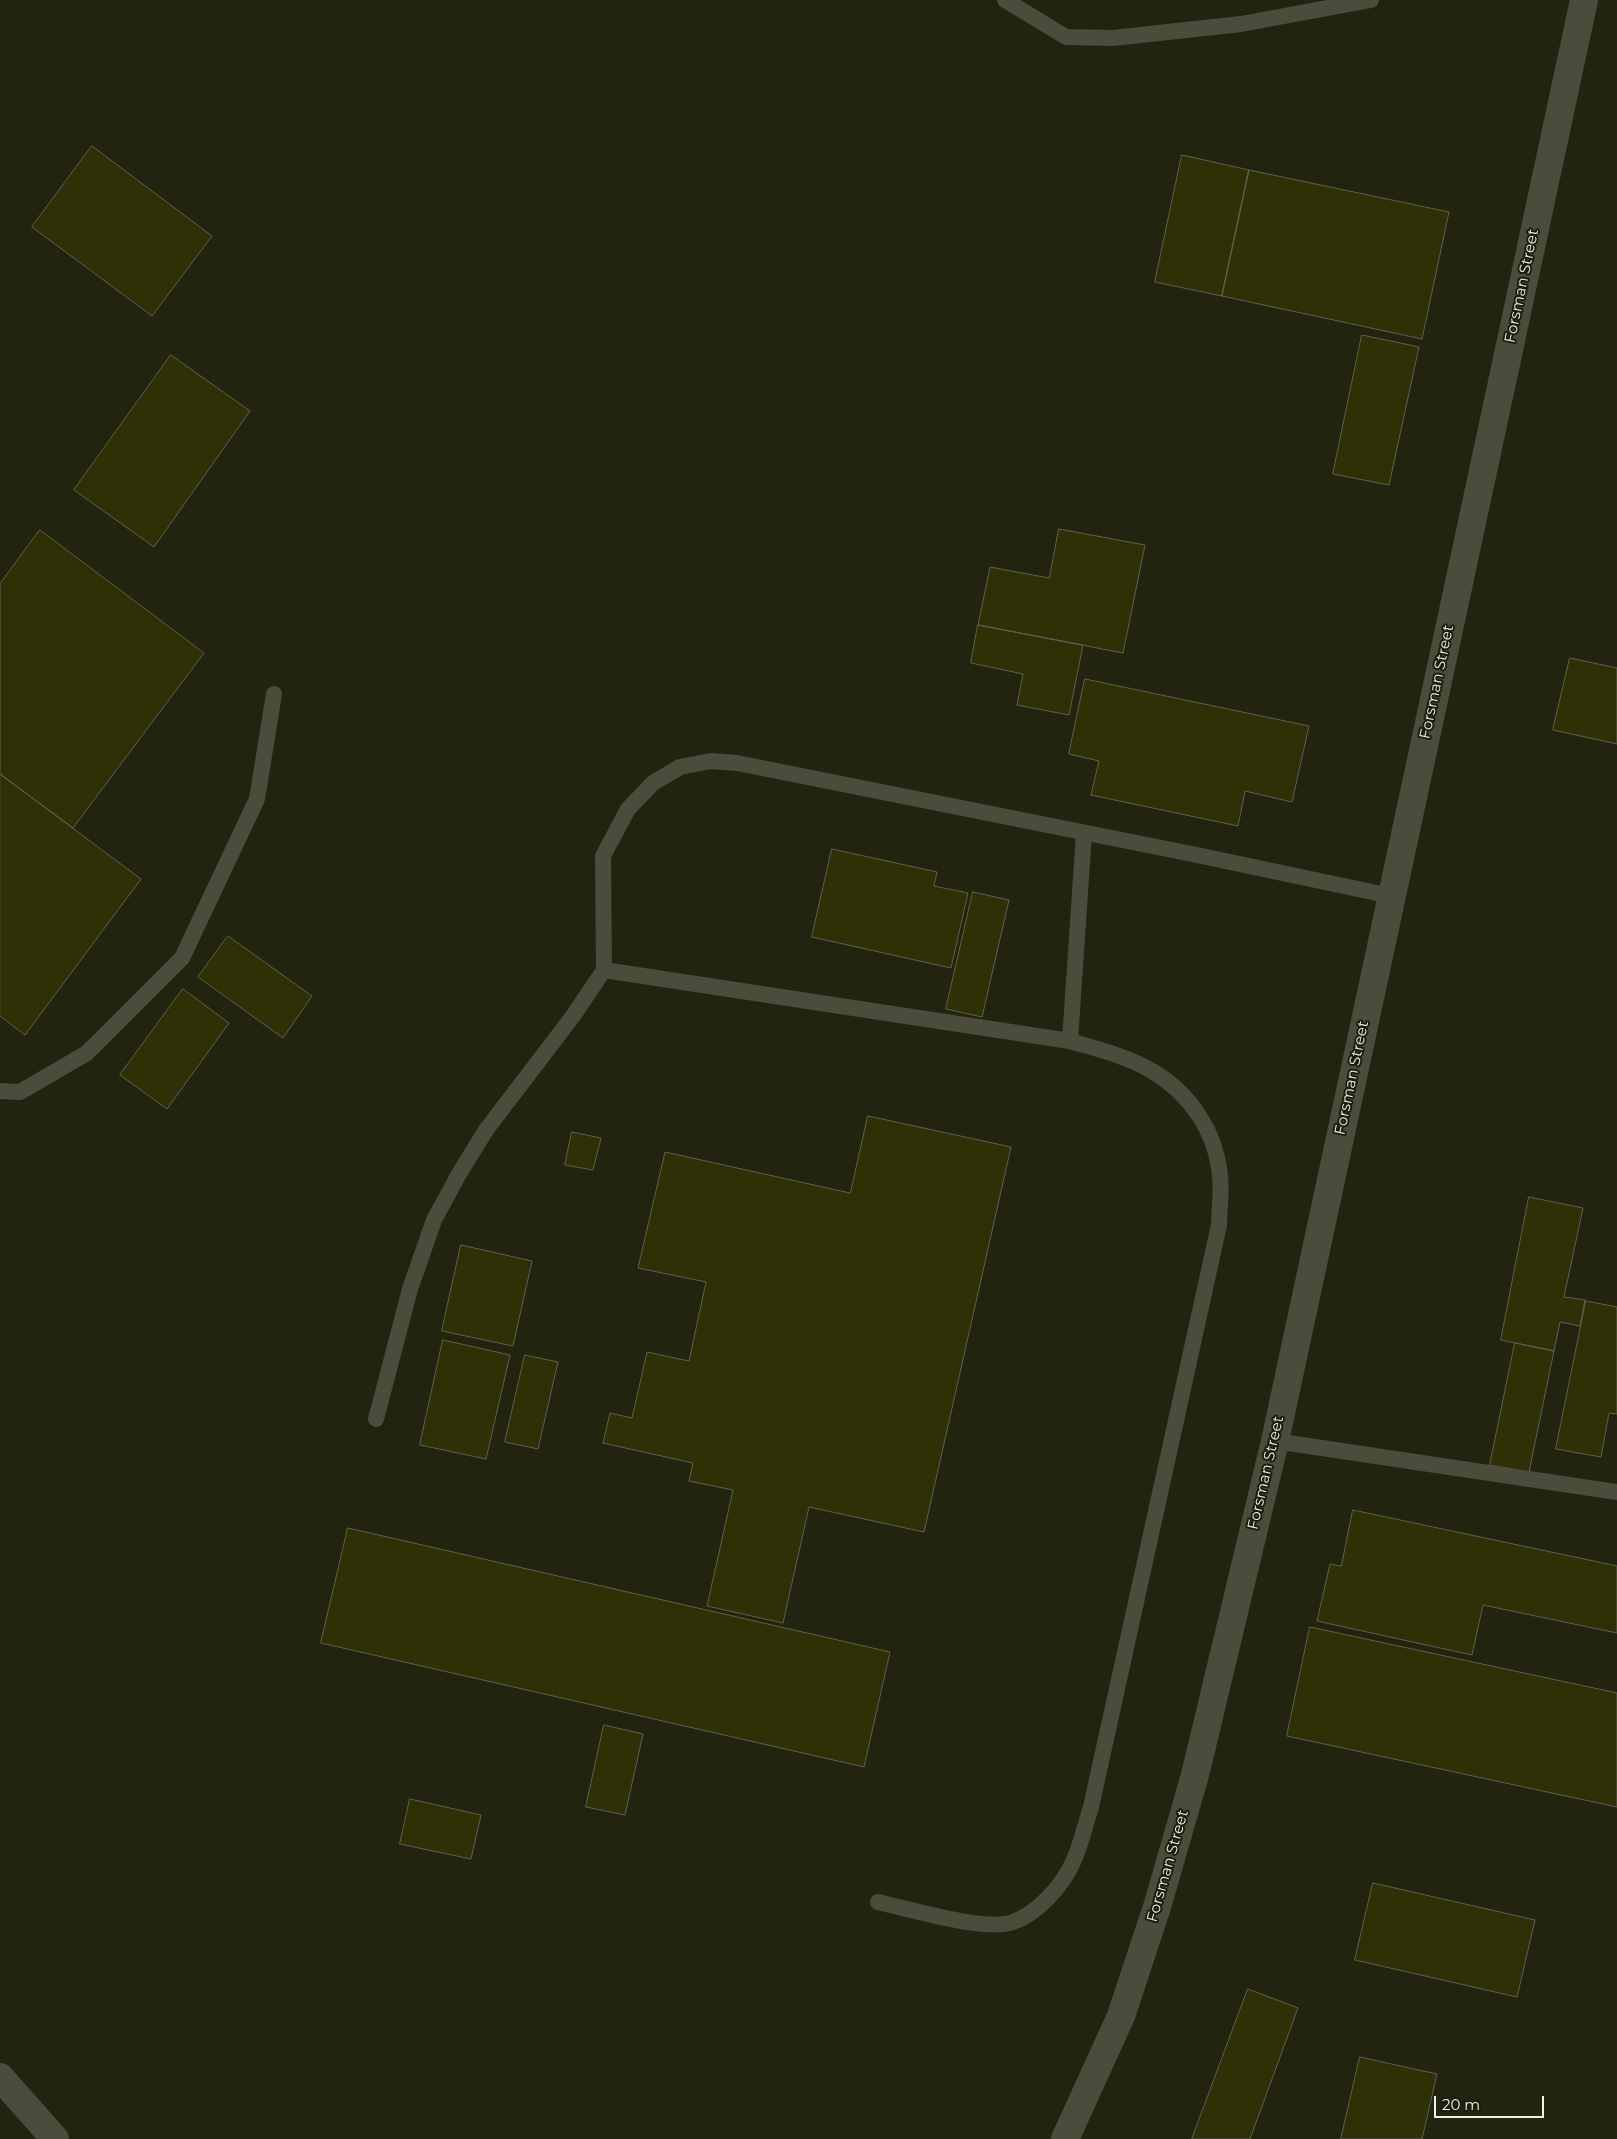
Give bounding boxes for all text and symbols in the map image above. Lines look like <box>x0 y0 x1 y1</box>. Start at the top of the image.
street label: Forsman Street <box>1501 227 1543 345</box>
street label: Forsman Street <box>1416 623 1458 741</box>
street label: Forsman Street <box>1331 1019 1373 1137</box>
street label: Forsman Street <box>1244 1414 1288 1532</box>
street label: Forsman Street <box>1143 1808 1193 1924</box>
scale bar <box>1437 2086 1547 2118</box>
text: 20 m <box>1442 2095 1480 2114</box>

